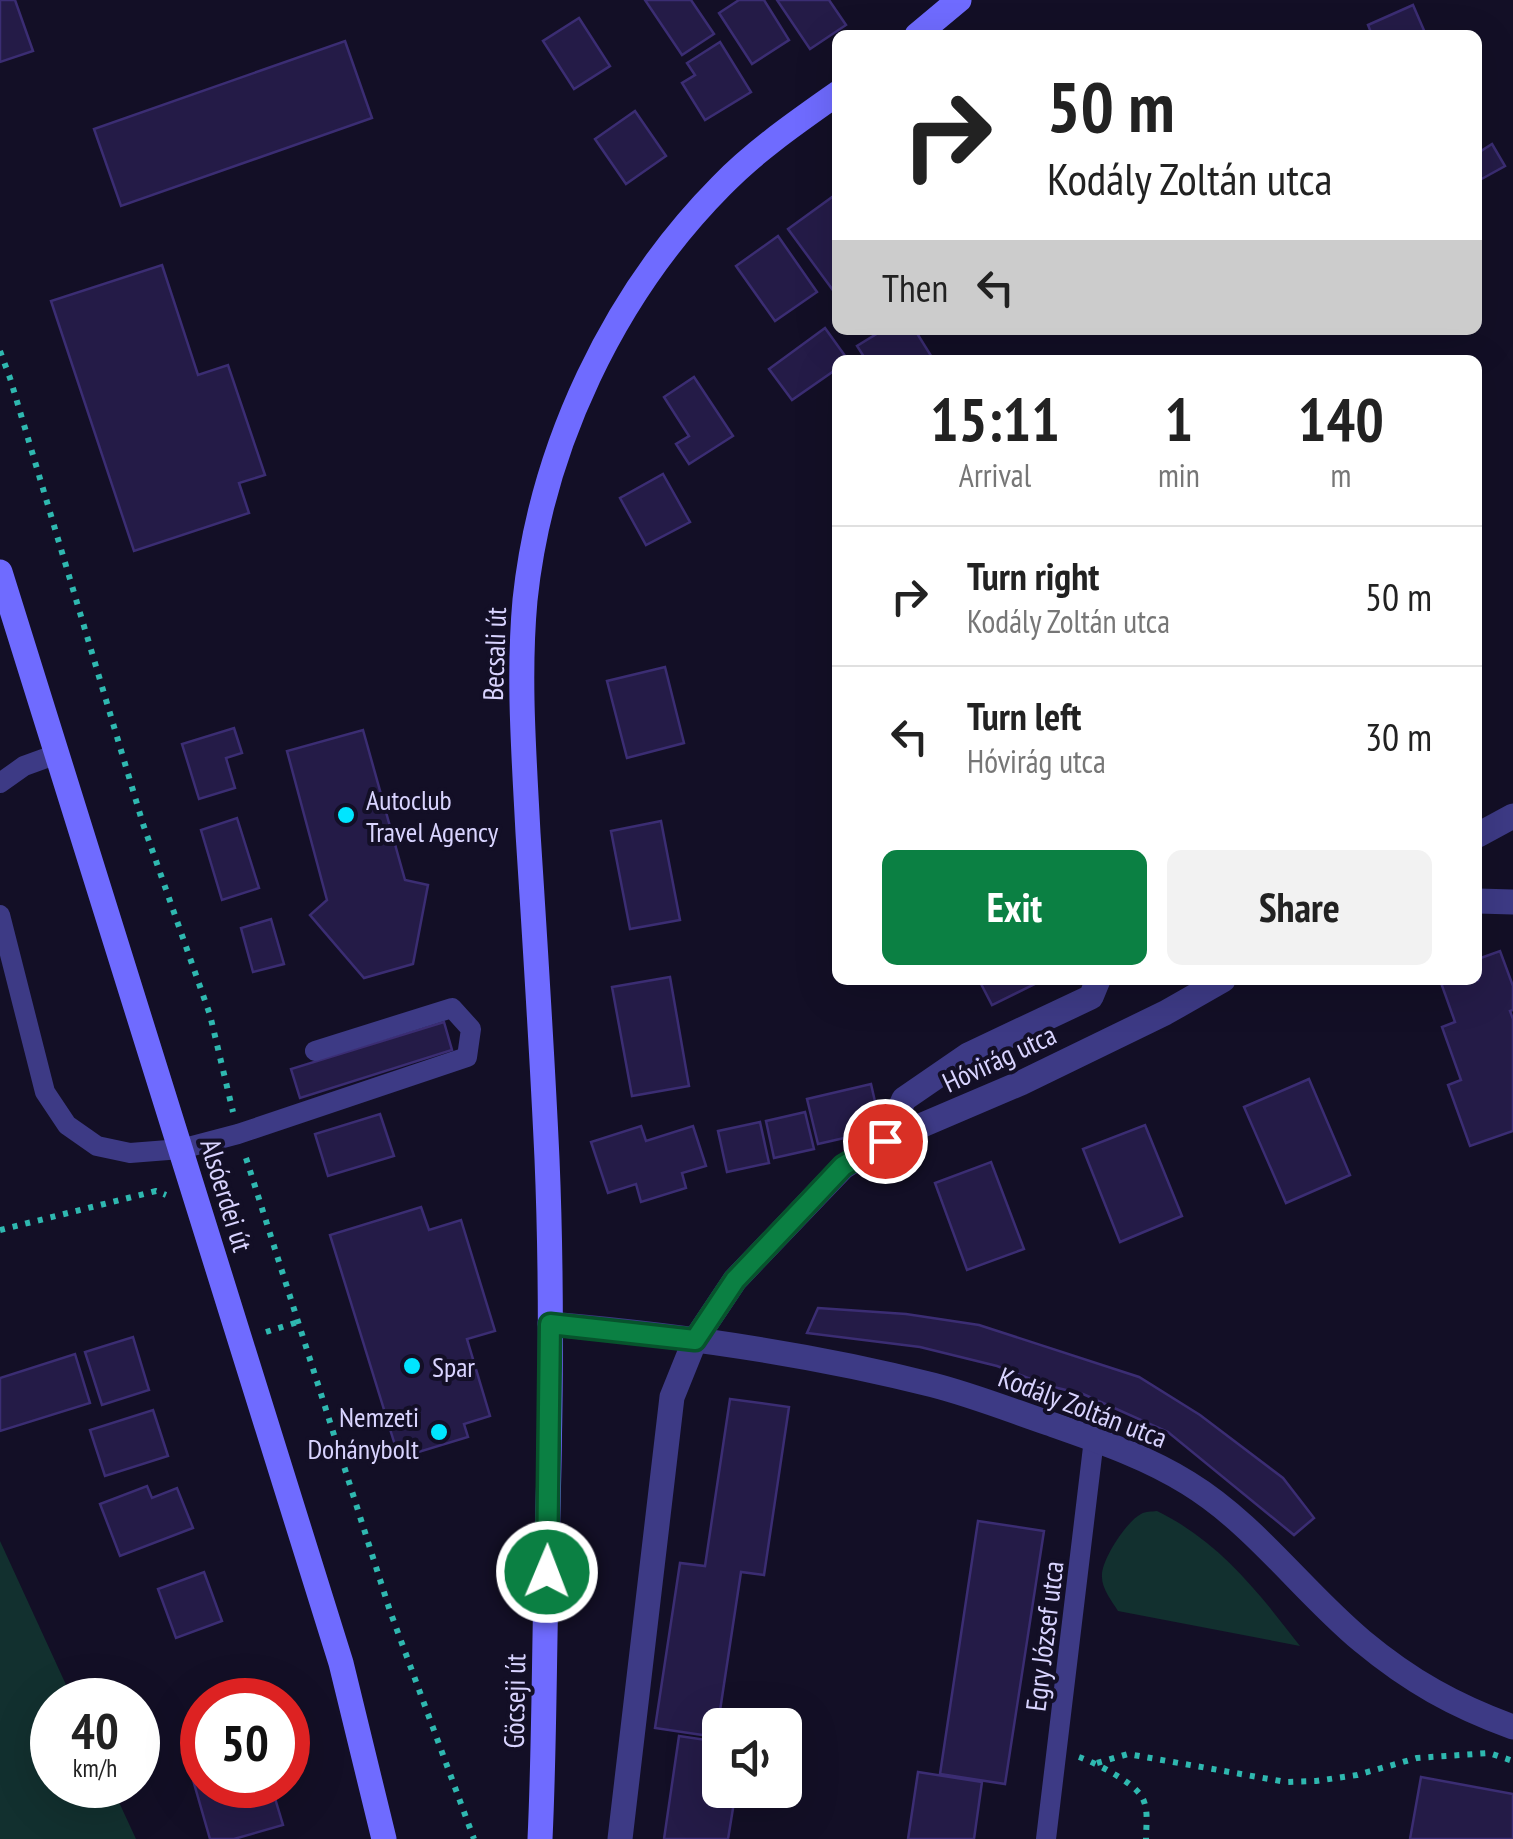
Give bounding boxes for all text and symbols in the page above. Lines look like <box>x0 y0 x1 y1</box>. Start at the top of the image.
text: 50 m <box>1047 61 1175 151</box>
icon: right <box>882 70 1012 200</box>
text: Kodály Zoltán utca <box>1047 149 1332 207</box>
icon: left <box>968 260 1023 315</box>
text: Then <box>882 263 948 312</box>
text: 15:11 <box>930 380 1060 458</box>
text: 1 <box>1165 380 1193 458</box>
text: 140 <box>1298 380 1384 458</box>
text: Arrival <box>959 454 1031 496</box>
text: min <box>1158 454 1200 496</box>
text: m <box>1330 454 1351 496</box>
text: Turn right <box>967 551 1099 600</box>
icon: right <box>882 569 937 624</box>
text: 50 m <box>1365 572 1432 621</box>
text: Kodály Zoltán utca <box>967 600 1170 642</box>
street label: Becsali út <box>474 606 514 701</box>
text: Turn left <box>967 691 1081 740</box>
icon: left <box>882 709 937 764</box>
text: 30 m <box>1365 712 1432 761</box>
text: Hóvirág utca <box>967 740 1106 782</box>
place label: Autoclub Travel Agency <box>366 781 499 850</box>
marker: Autoclub Travel Agency <box>335 804 357 826</box>
button: Exit <box>882 850 1147 965</box>
button: Share <box>1167 850 1432 965</box>
street label: Hóvirág utca <box>936 1016 1062 1100</box>
pin <box>843 1099 928 1184</box>
icon: arrive <box>858 1114 913 1169</box>
street label: Alsóerdei út <box>192 1134 262 1256</box>
place label: Spar <box>432 1348 475 1385</box>
marker: Spar <box>401 1355 423 1377</box>
street label: Kodály Zoltán utca <box>993 1358 1173 1456</box>
place label: Nemzeti Dohánybolt <box>307 1398 419 1467</box>
marker: Nemzeti Dohánybolt <box>428 1421 450 1443</box>
position arrow <box>495 1520 599 1624</box>
street label: Egry József utca <box>1016 1559 1072 1713</box>
street label: Göcseji út <box>495 1653 533 1749</box>
speed limit sign: 50 <box>180 1678 310 1808</box>
text: 40 <box>71 1698 119 1763</box>
map controls <box>702 1708 802 1808</box>
button: sound <box>702 1708 802 1808</box>
text: km/h <box>73 1752 117 1784</box>

